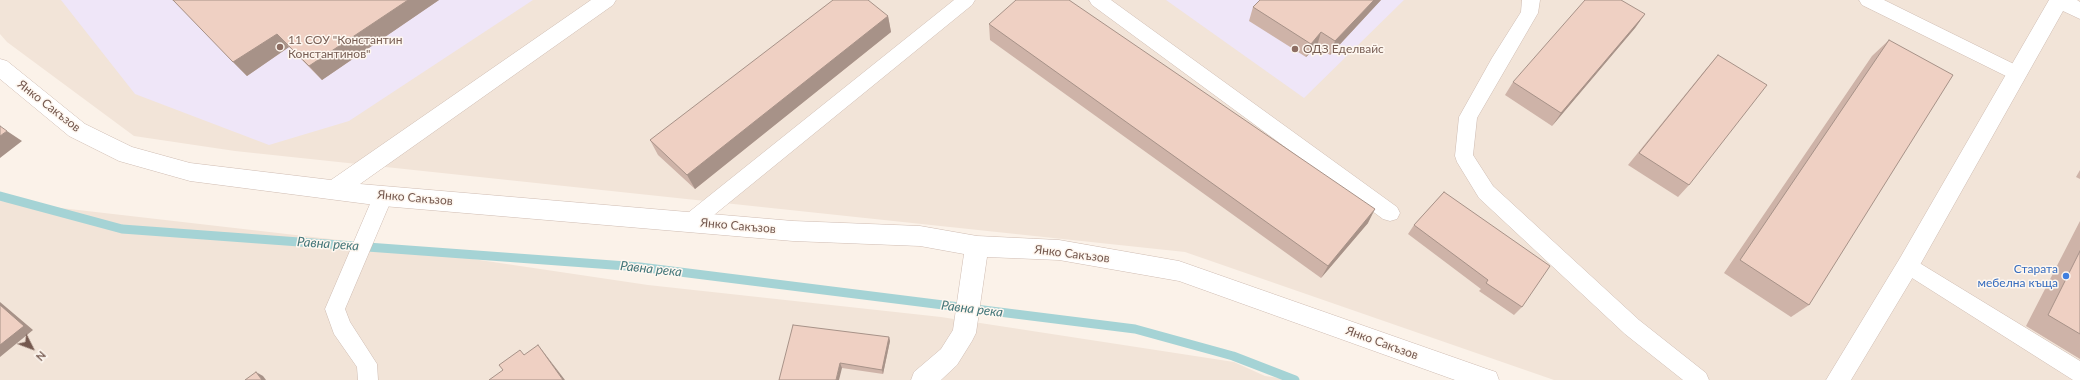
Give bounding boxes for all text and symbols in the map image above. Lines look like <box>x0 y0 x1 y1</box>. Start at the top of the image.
place label: 11 СОУ "Константин Константинов" <box>288 33 402 61</box>
marker: 11 СОУ "Константин Константинов" <box>275 42 285 52</box>
place label: ОДЗ Еделвайс <box>1303 42 1384 56</box>
marker: ОДЗ Еделвайс <box>1290 44 1300 54</box>
street label: Янко Сакъзов <box>15 77 83 135</box>
street label: Янко Сакъзов <box>377 188 453 208</box>
street label: Янко Сакъзов <box>700 216 776 236</box>
water label: Равна река <box>297 234 359 254</box>
street label: Янко Сакъзов <box>1033 242 1111 266</box>
water label: Равна река <box>619 258 683 280</box>
place label: Старата мебелна къща <box>1977 262 2058 290</box>
marker: Старата мебелна къща <box>2061 271 2071 281</box>
water label: Равна река <box>940 297 1004 321</box>
street label: Янко Сакъзов <box>1344 323 1420 363</box>
north arrow <box>12 328 52 368</box>
text: N <box>34 349 49 364</box>

